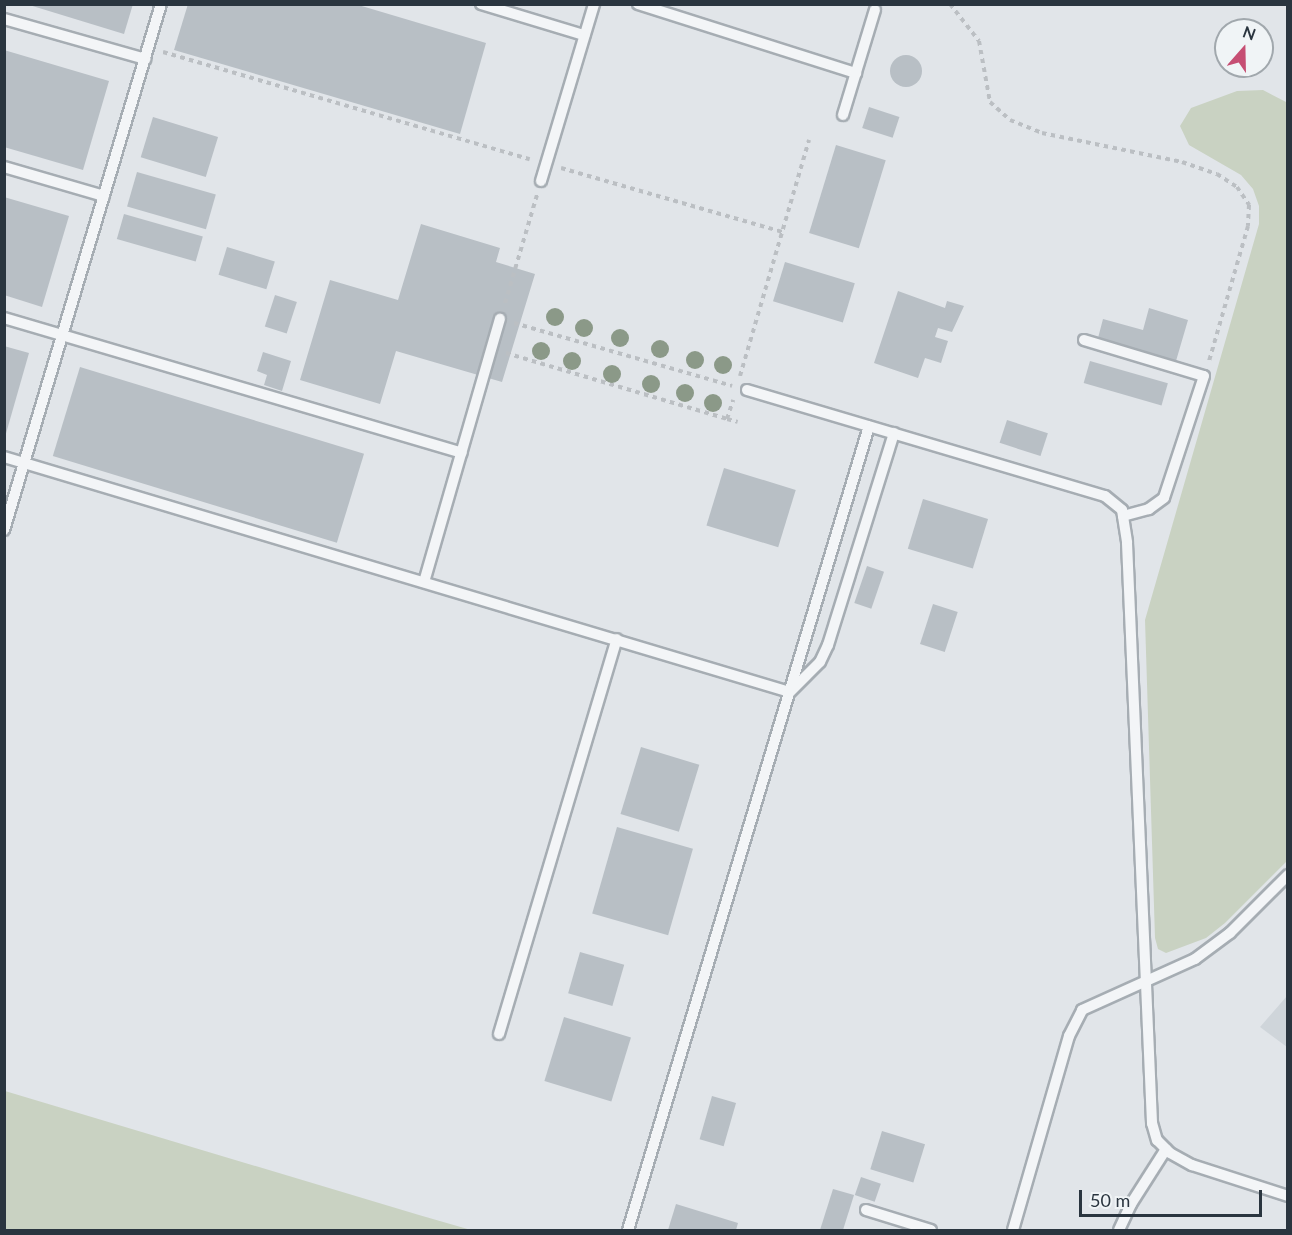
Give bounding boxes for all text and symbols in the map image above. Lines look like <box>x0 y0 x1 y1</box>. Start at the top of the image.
north arrow <box>1214 18 1274 78</box>
text: N <box>1241 21 1259 44</box>
scale bar <box>1082 1178 1265 1216</box>
text: 50 m <box>1090 1189 1130 1211</box>

